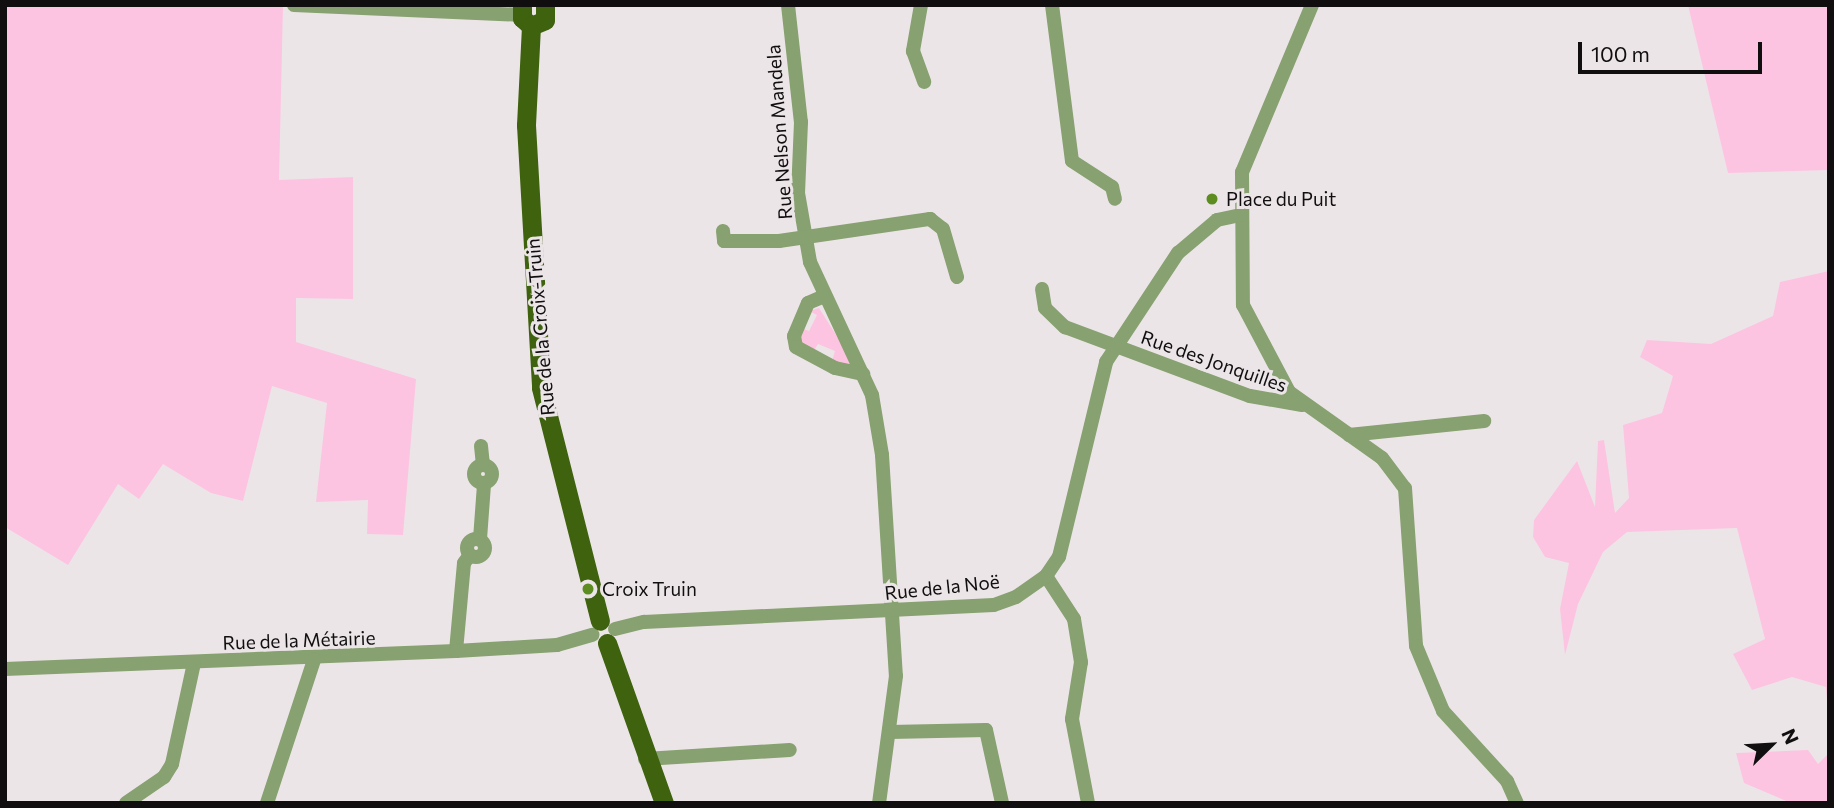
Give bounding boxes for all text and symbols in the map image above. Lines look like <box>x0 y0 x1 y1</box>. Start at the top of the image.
scale bar <box>1582 28 1766 72</box>
text: 100 m <box>1591 41 1650 66</box>
street label: Rue Nelson Mandela <box>762 44 796 220</box>
place label: Place du Puit <box>1226 188 1336 210</box>
marker: Place du Puit <box>1204 191 1220 207</box>
street label: Rue de la Croix-Truin <box>521 237 559 417</box>
street label: Rue des Jonquilles <box>1138 325 1290 397</box>
street label: Rue de la Noë <box>883 570 1001 604</box>
place label: Croix Truin <box>602 578 697 600</box>
marker: Croix Truin <box>580 581 596 597</box>
street label: Rue de la Métairie <box>222 626 376 654</box>
north arrow <box>1736 710 1806 780</box>
text: N <box>1777 725 1804 747</box>

